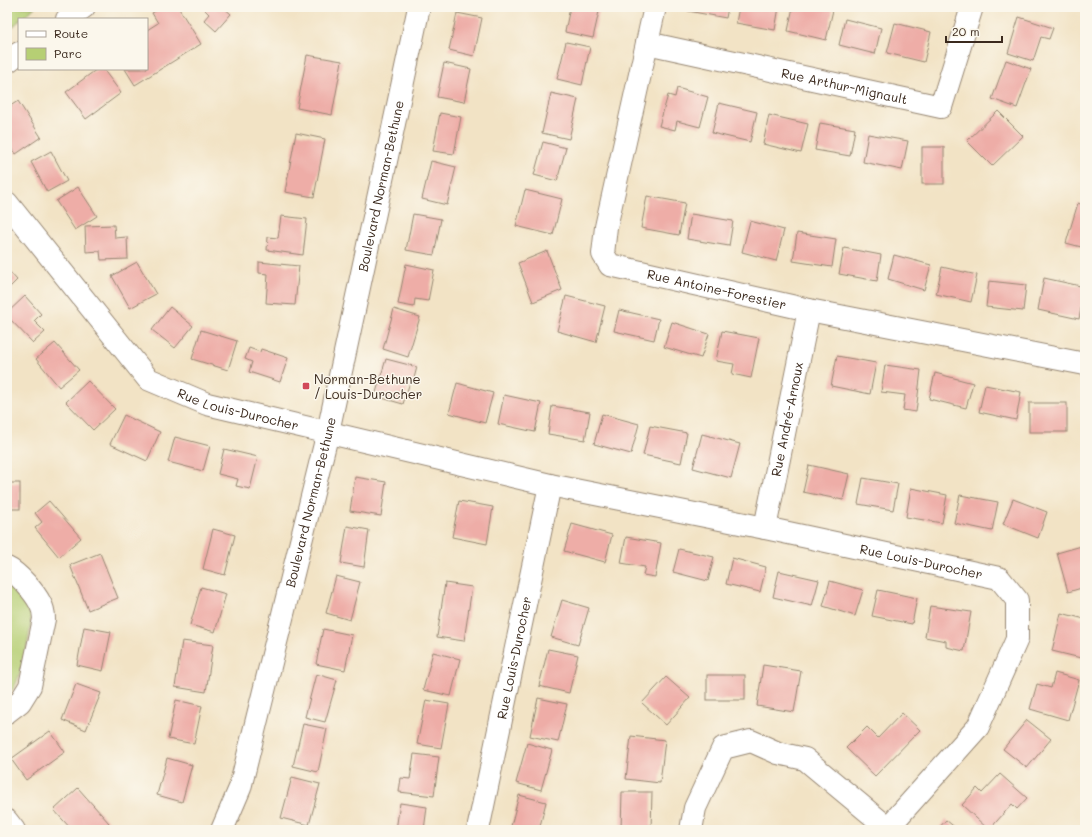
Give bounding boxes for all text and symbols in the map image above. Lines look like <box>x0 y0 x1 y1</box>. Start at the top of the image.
legend <box>18 18 148 70</box>
scale bar <box>946 18 1002 44</box>
text: 20 m <box>952 23 980 39</box>
text: Route <box>54 25 88 41</box>
text: Parc <box>54 45 82 61</box>
street label: Rue Arthur-Mignault <box>780 63 909 108</box>
street label: Boulevard Norman-Bethune <box>354 99 407 273</box>
street label: Rue Antoine-Forestier <box>646 265 788 313</box>
street label: Rue André-Arnoux <box>767 360 806 478</box>
place label: Norman-Bethune / Louis-Durocher <box>314 370 422 402</box>
marker: Norman-Bethune / Louis-Durocher <box>301 381 311 391</box>
street label: Rue Louis-Durocher <box>175 384 301 433</box>
street label: Boulevard Norman-Bethune <box>281 415 339 589</box>
street label: Rue Louis-Durocher <box>858 540 984 582</box>
street label: Rue Louis-Durocher <box>492 595 535 721</box>

